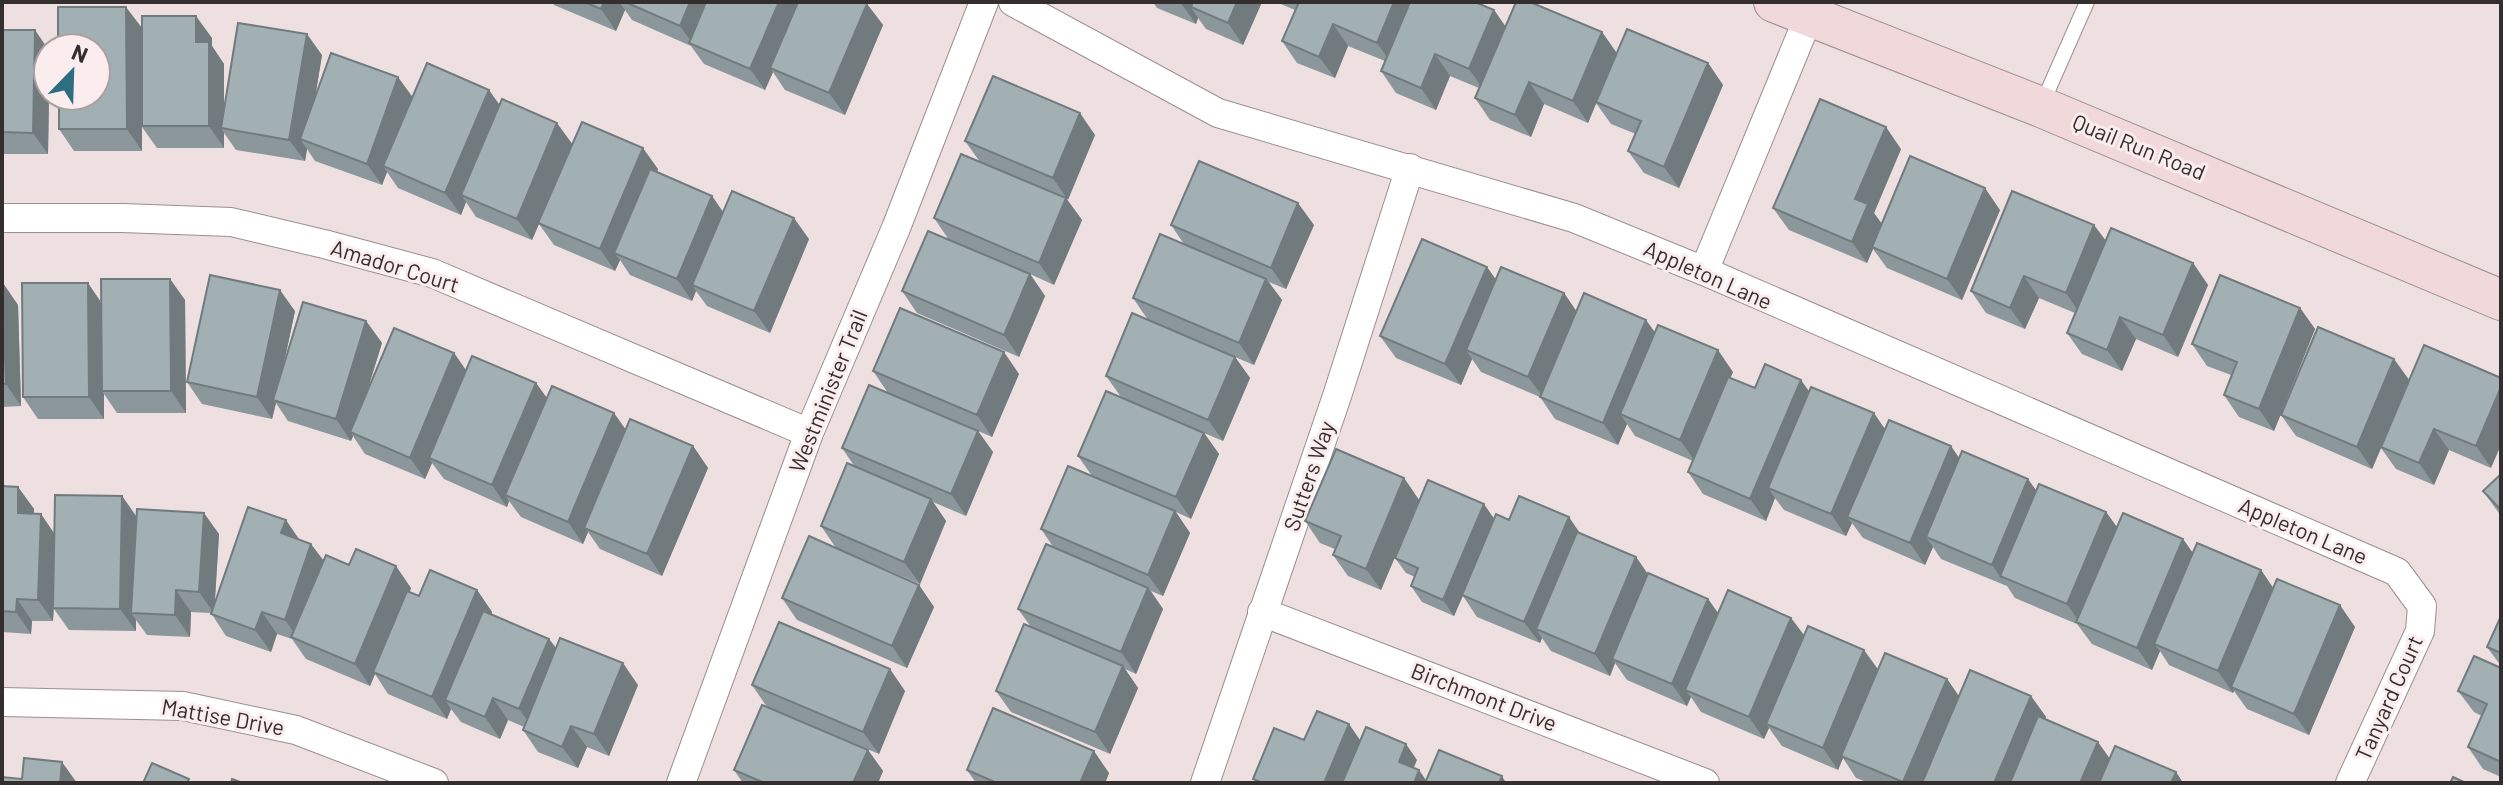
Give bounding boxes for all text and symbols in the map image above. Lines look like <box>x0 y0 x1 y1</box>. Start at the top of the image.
north arrow <box>32 32 112 112</box>
text: N <box>68 38 92 67</box>
street label: Quail Run Road <box>2069 108 2210 185</box>
street label: Amador Court <box>328 233 463 297</box>
street label: Appleton Lane <box>1640 234 1776 314</box>
street label: Westminister Trail <box>783 305 872 476</box>
street label: Sutters Way <box>1277 417 1339 534</box>
street label: Appleton Lane <box>2235 491 2372 569</box>
street label: Tanyard Court <box>2349 631 2427 764</box>
street label: Birchmont Drive <box>1408 656 1561 736</box>
street label: Mattise Drive <box>160 692 287 740</box>

